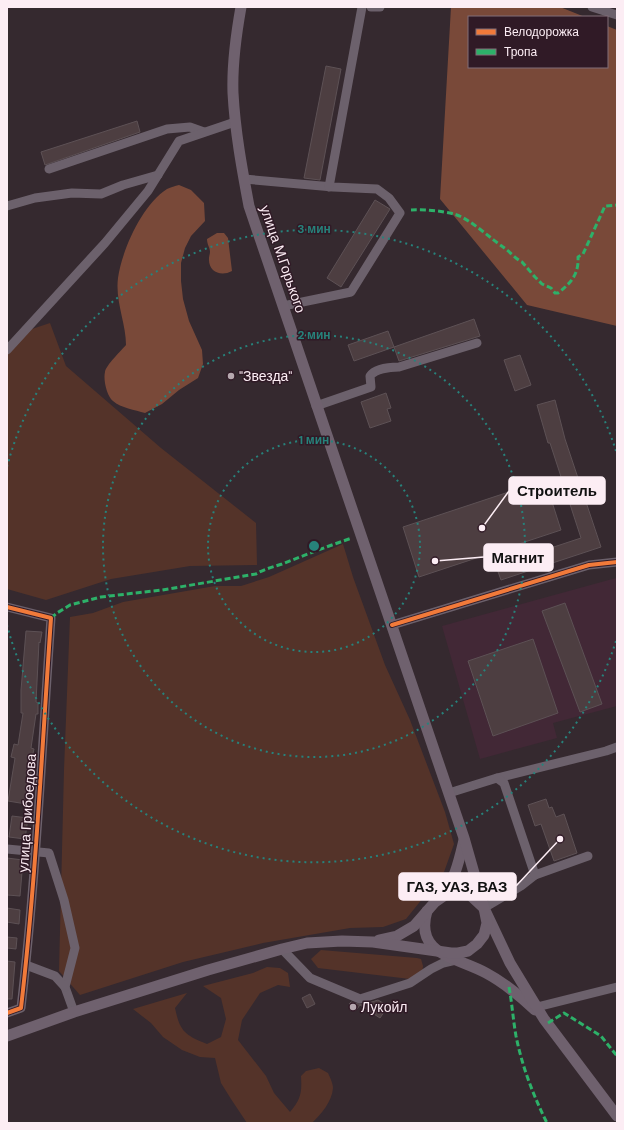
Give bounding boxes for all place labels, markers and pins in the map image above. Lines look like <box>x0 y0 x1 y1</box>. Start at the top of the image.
place label: "Звезда" <box>239 367 292 385</box>
marker: "Звезда" <box>226 371 236 381</box>
callout: Строитель <box>509 477 605 504</box>
centre of rings <box>307 539 321 553</box>
callout: Магнит <box>484 544 553 571</box>
callout: ГАЗ, УАЗ, ВАЗ <box>399 873 516 900</box>
place label: Лукойл <box>361 998 407 1016</box>
marker: Лукойл <box>348 1002 358 1012</box>

